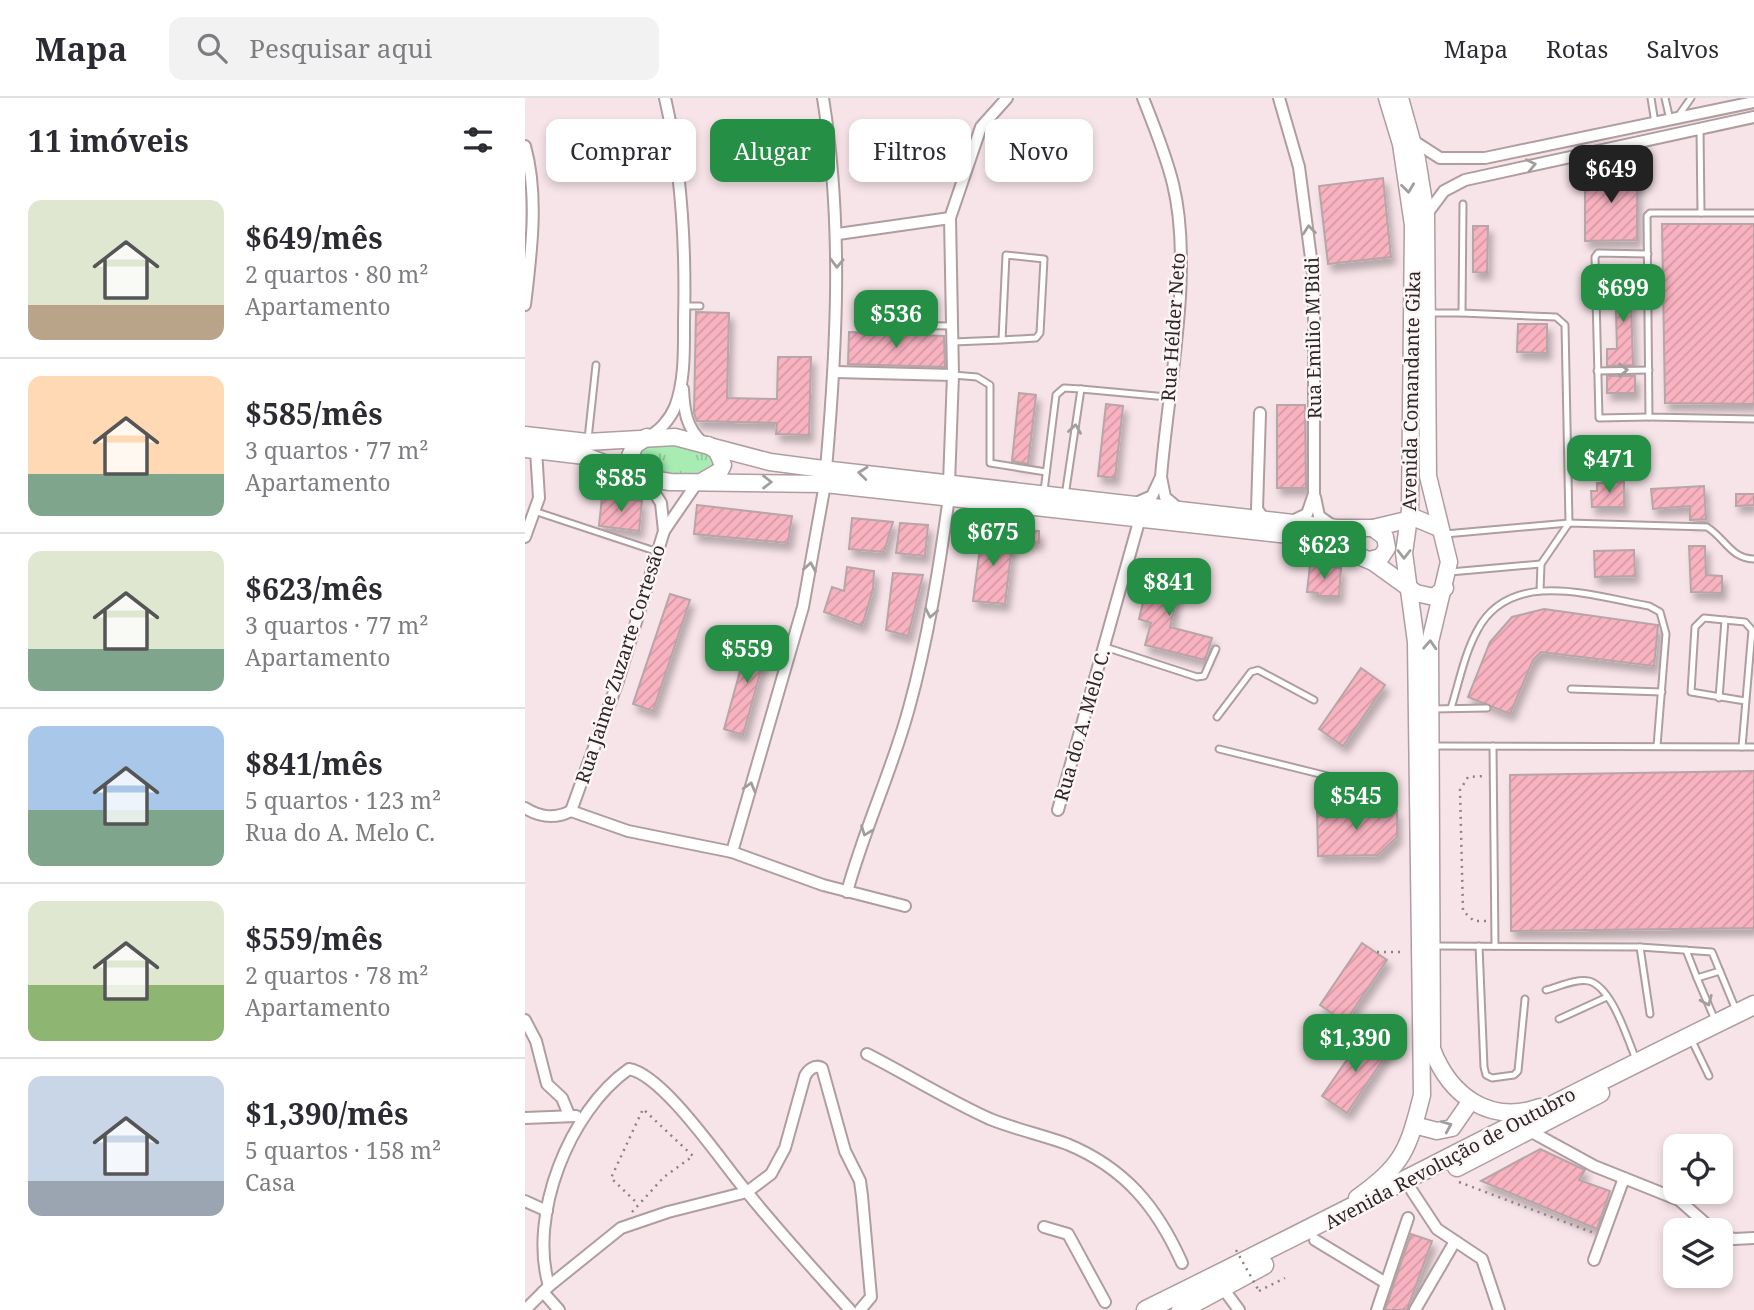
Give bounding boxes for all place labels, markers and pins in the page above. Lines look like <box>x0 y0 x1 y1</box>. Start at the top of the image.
pin: $649 <box>1570 146 1652 205</box>
pin: $699 <box>1582 264 1664 324</box>
pin: $536 <box>855 290 937 350</box>
pin: $471 <box>1568 436 1650 495</box>
pin: $585 <box>580 454 662 514</box>
pin: $675 <box>952 508 1034 568</box>
pin: $623 <box>1283 522 1365 581</box>
pin: $841 <box>1128 559 1210 618</box>
pin: $559 <box>706 626 788 685</box>
pin: $545 <box>1315 772 1397 832</box>
pin: $1,390 <box>1298 1014 1412 1074</box>

